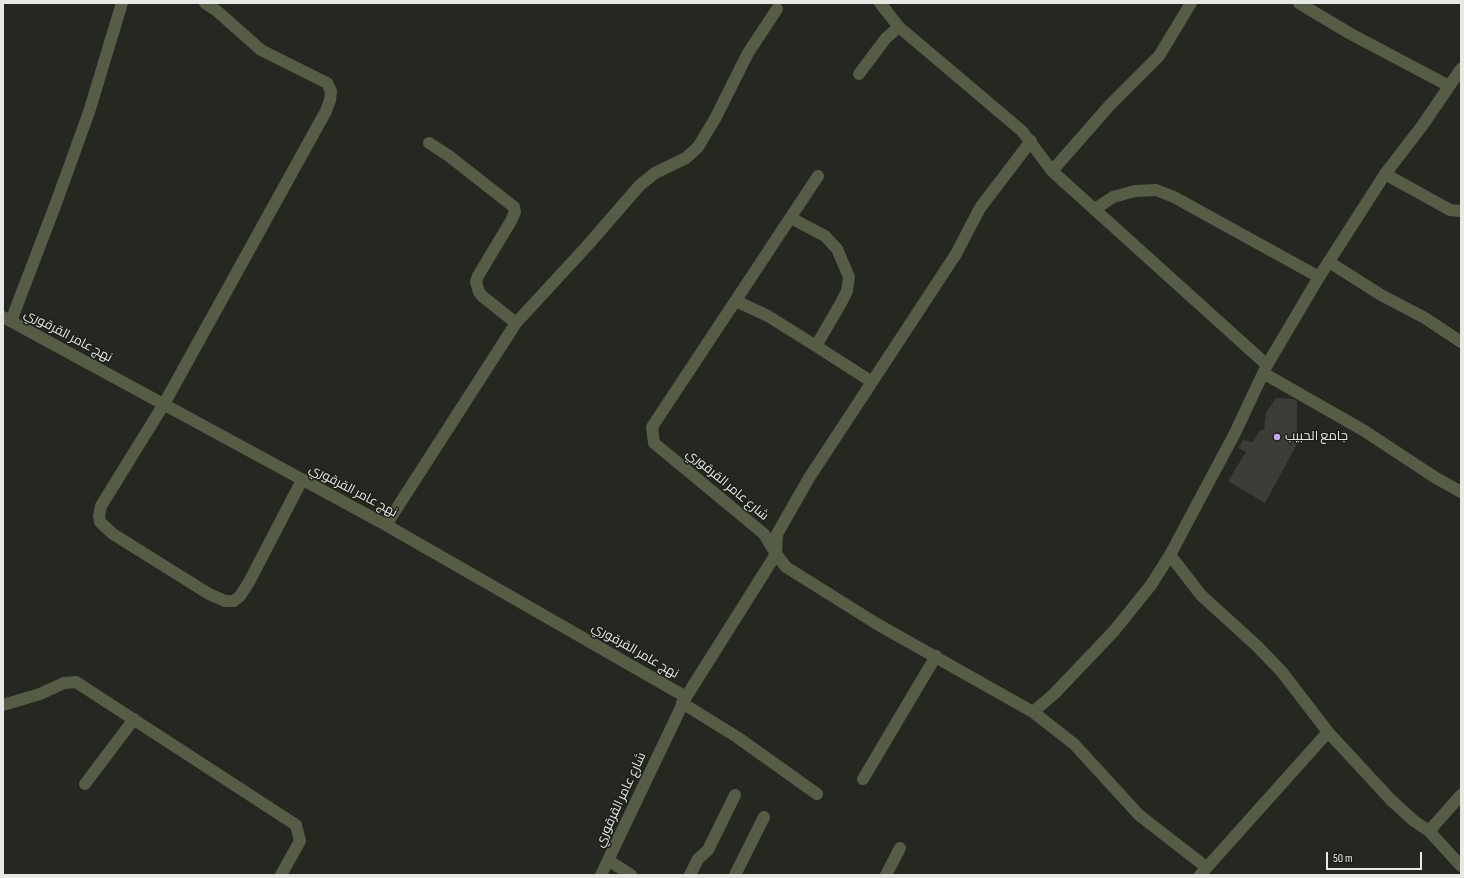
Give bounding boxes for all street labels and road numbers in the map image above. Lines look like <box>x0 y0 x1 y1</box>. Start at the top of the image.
street label: نهج عامر القرقوري <box>21 306 115 366</box>
street label: شارع عامر القرقوري <box>683 446 771 524</box>
street label: نهج عامر القرقوري <box>306 461 400 521</box>
street label: نهج عامر القرقوري <box>589 620 681 682</box>
street label: شارع عامر القرقوري <box>592 750 650 850</box>

